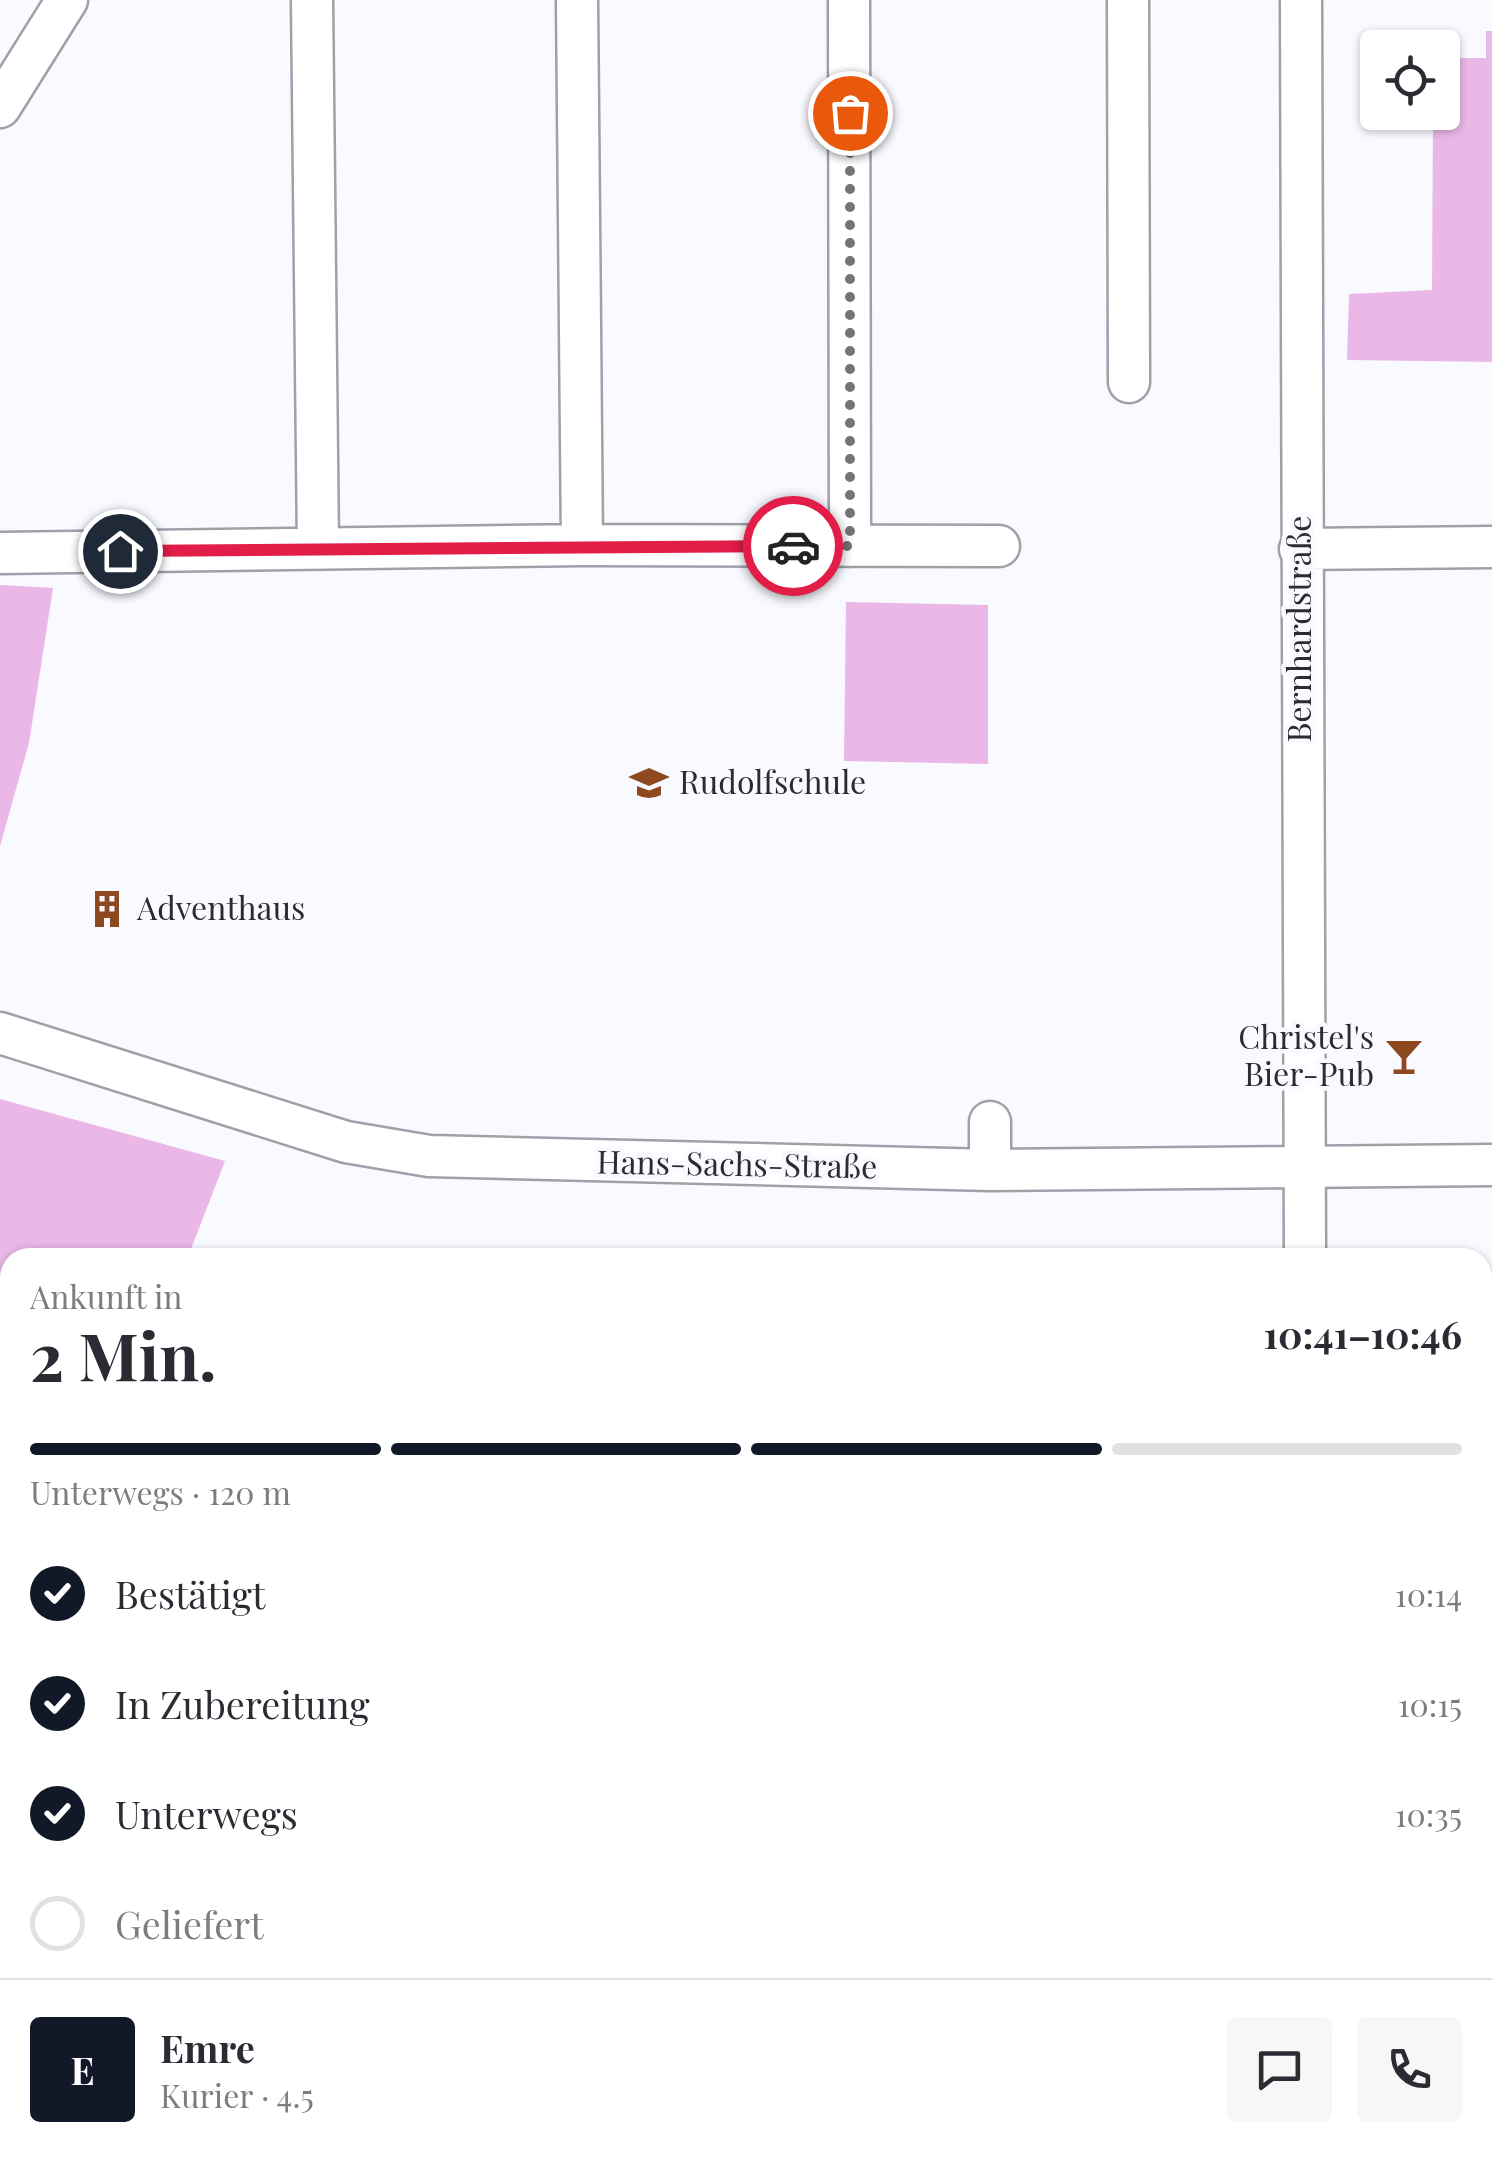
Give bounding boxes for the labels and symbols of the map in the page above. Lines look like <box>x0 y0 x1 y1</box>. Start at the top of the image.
pin <box>808 71 893 156</box>
courier <box>743 496 843 596</box>
pin <box>78 509 163 594</box>
street label: Bernhardstraße <box>1276 515 1319 743</box>
place label: Rudolfschule <box>679 759 866 802</box>
school or university icon: Rudolfschule <box>628 762 670 804</box>
place label: Adventhaus <box>136 885 305 928</box>
building icon: Adventhaus <box>86 888 128 930</box>
place label: Christel's Bier-Pub <box>1238 1014 1374 1094</box>
bar icon: Christel's Bier-Pub <box>1383 1035 1425 1077</box>
street label: Hans-Sachs-Straße <box>596 1139 878 1186</box>

